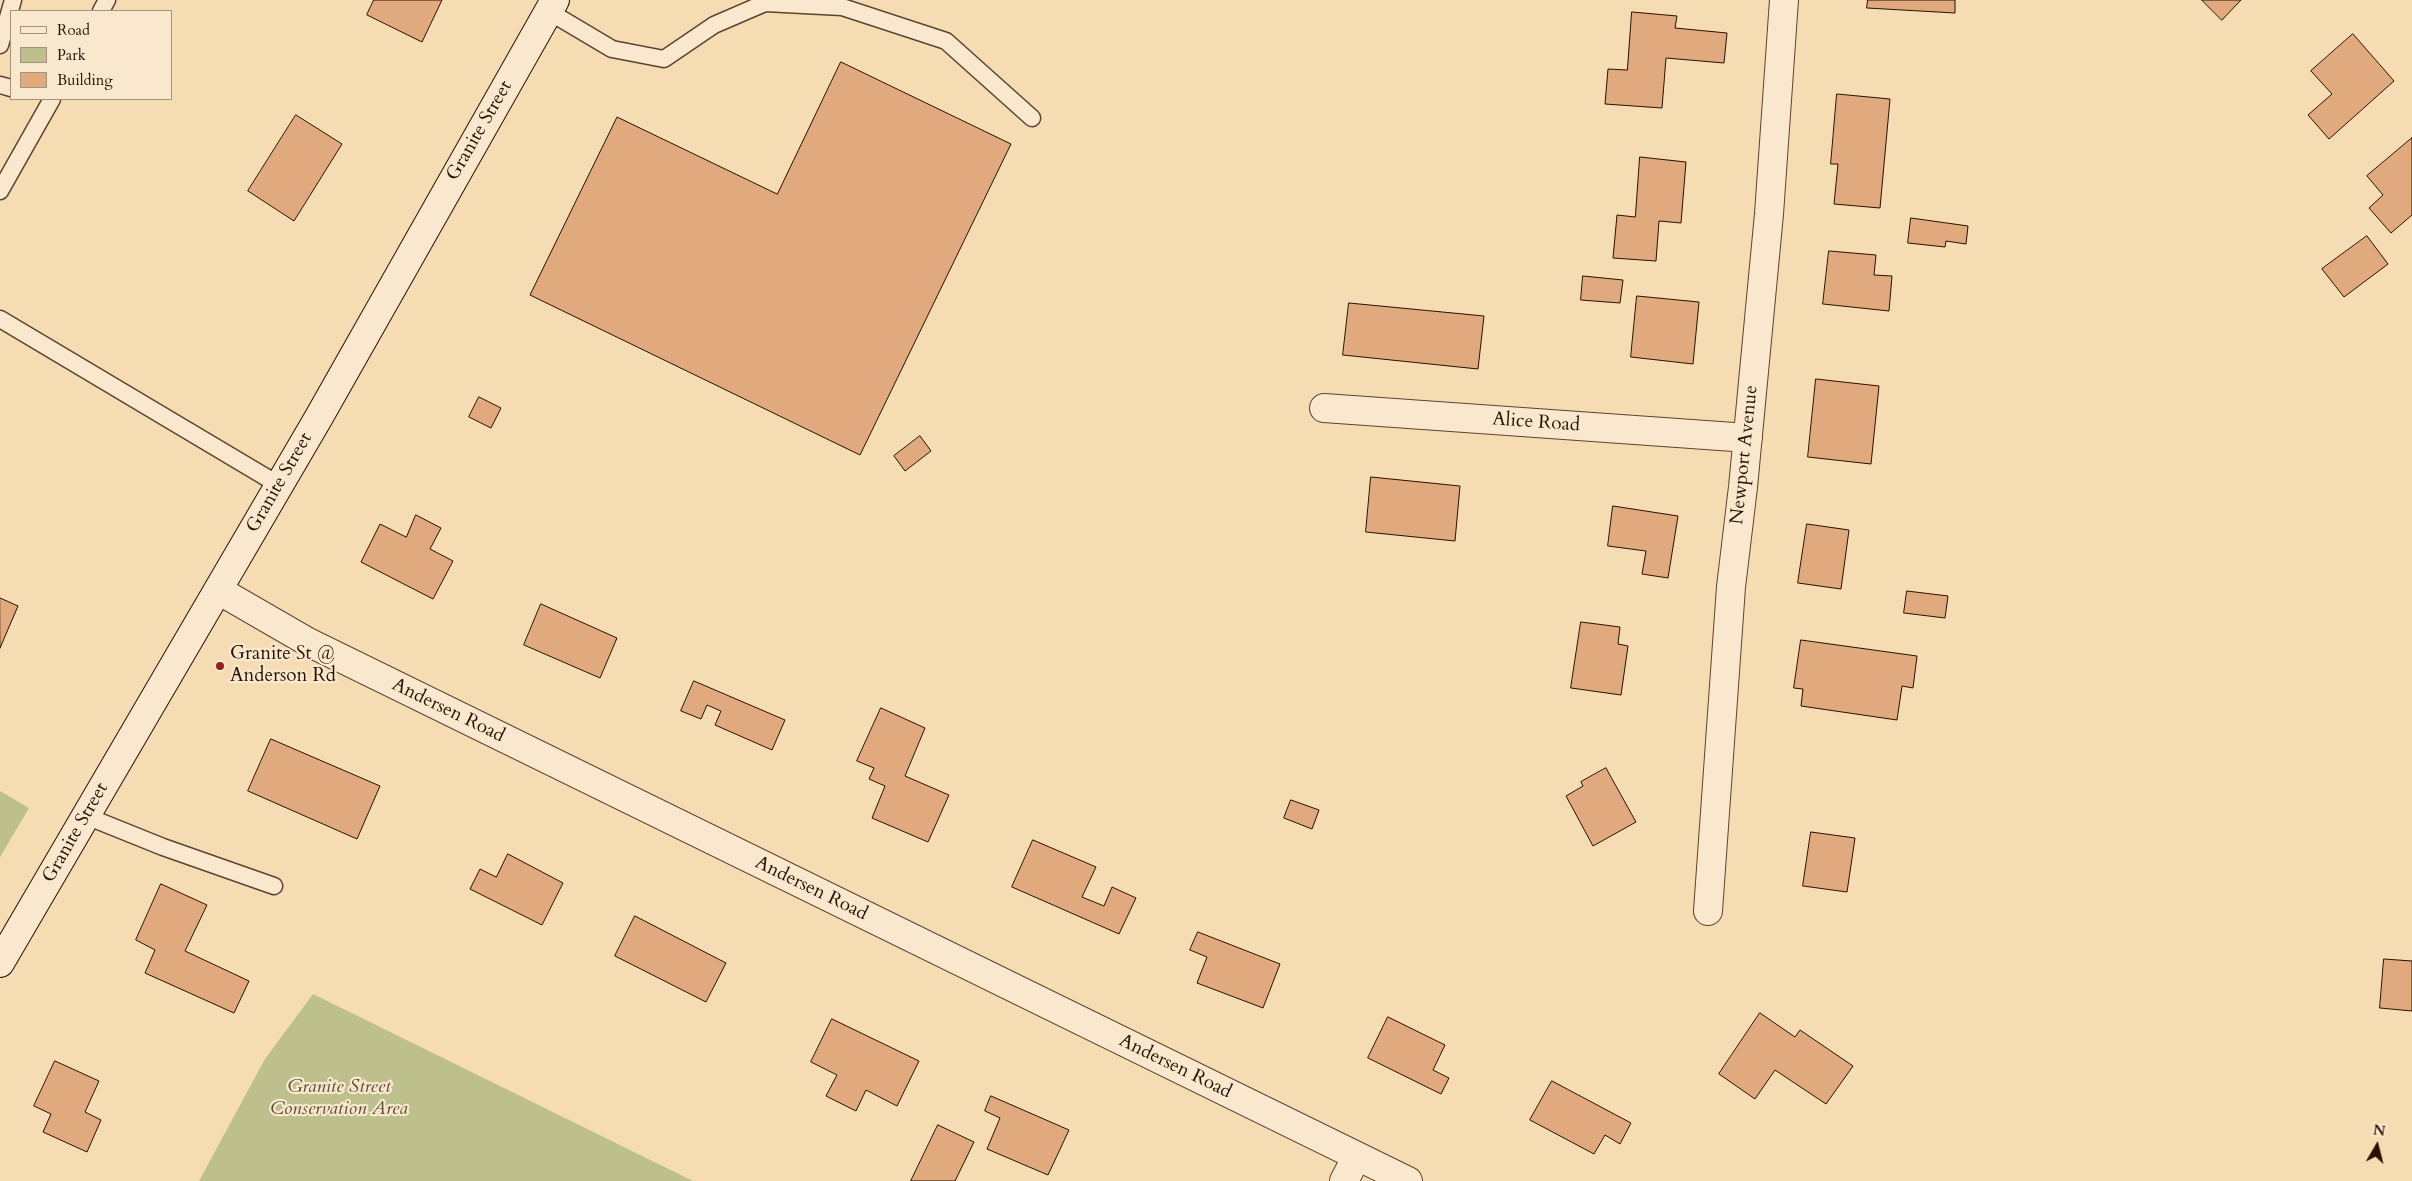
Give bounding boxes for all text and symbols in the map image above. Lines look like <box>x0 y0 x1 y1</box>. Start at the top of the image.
legend <box>10 10 172 100</box>
text: Road <box>57 20 90 40</box>
text: Park <box>57 45 86 65</box>
text: Building <box>57 70 113 90</box>
street label: Granite Street <box>442 77 518 185</box>
street label: Newport Avenue <box>1726 384 1764 526</box>
street label: Alice Road <box>1491 409 1581 437</box>
street label: Granite Street <box>242 429 318 537</box>
place label: Granite St @ Anderson Rd <box>230 644 336 688</box>
marker: Granite St @ Anderson Rd <box>214 660 226 672</box>
street label: Andersen Road <box>388 674 508 748</box>
street label: Granite Street <box>38 779 114 887</box>
street label: Andersen Road <box>751 852 871 926</box>
street label: Andersen Road <box>1115 1030 1235 1104</box>
park label: Granite Street Conservation Area <box>270 1077 408 1121</box>
text: N <box>2372 1120 2386 1141</box>
north arrow <box>2352 1121 2402 1171</box>

